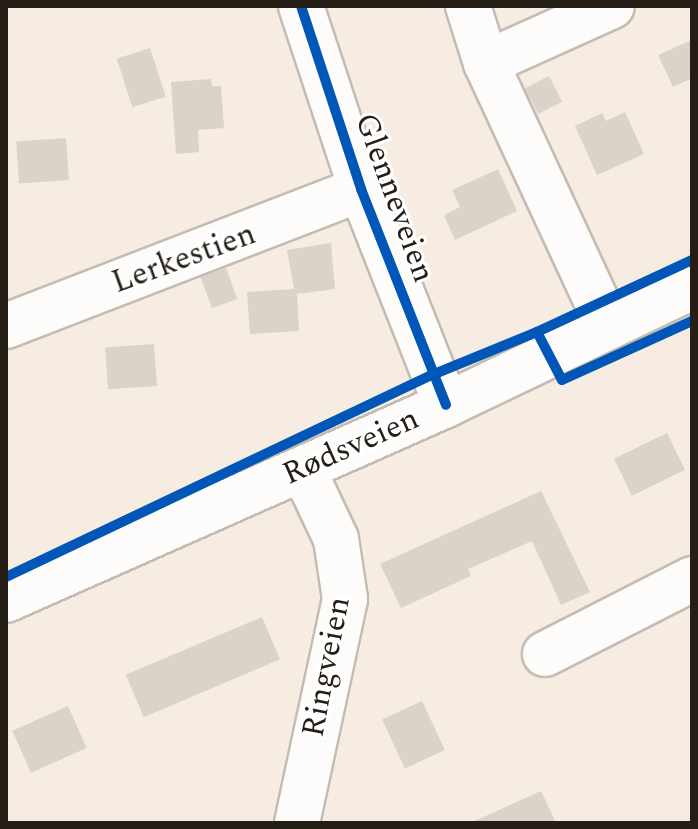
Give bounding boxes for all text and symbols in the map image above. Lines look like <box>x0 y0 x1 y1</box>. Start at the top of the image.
street label: Glenneveien <box>346 108 442 288</box>
street label: Lerkestien <box>107 215 261 303</box>
street label: Rødsveien <box>277 400 425 494</box>
street label: Ringveien <box>295 594 359 740</box>

